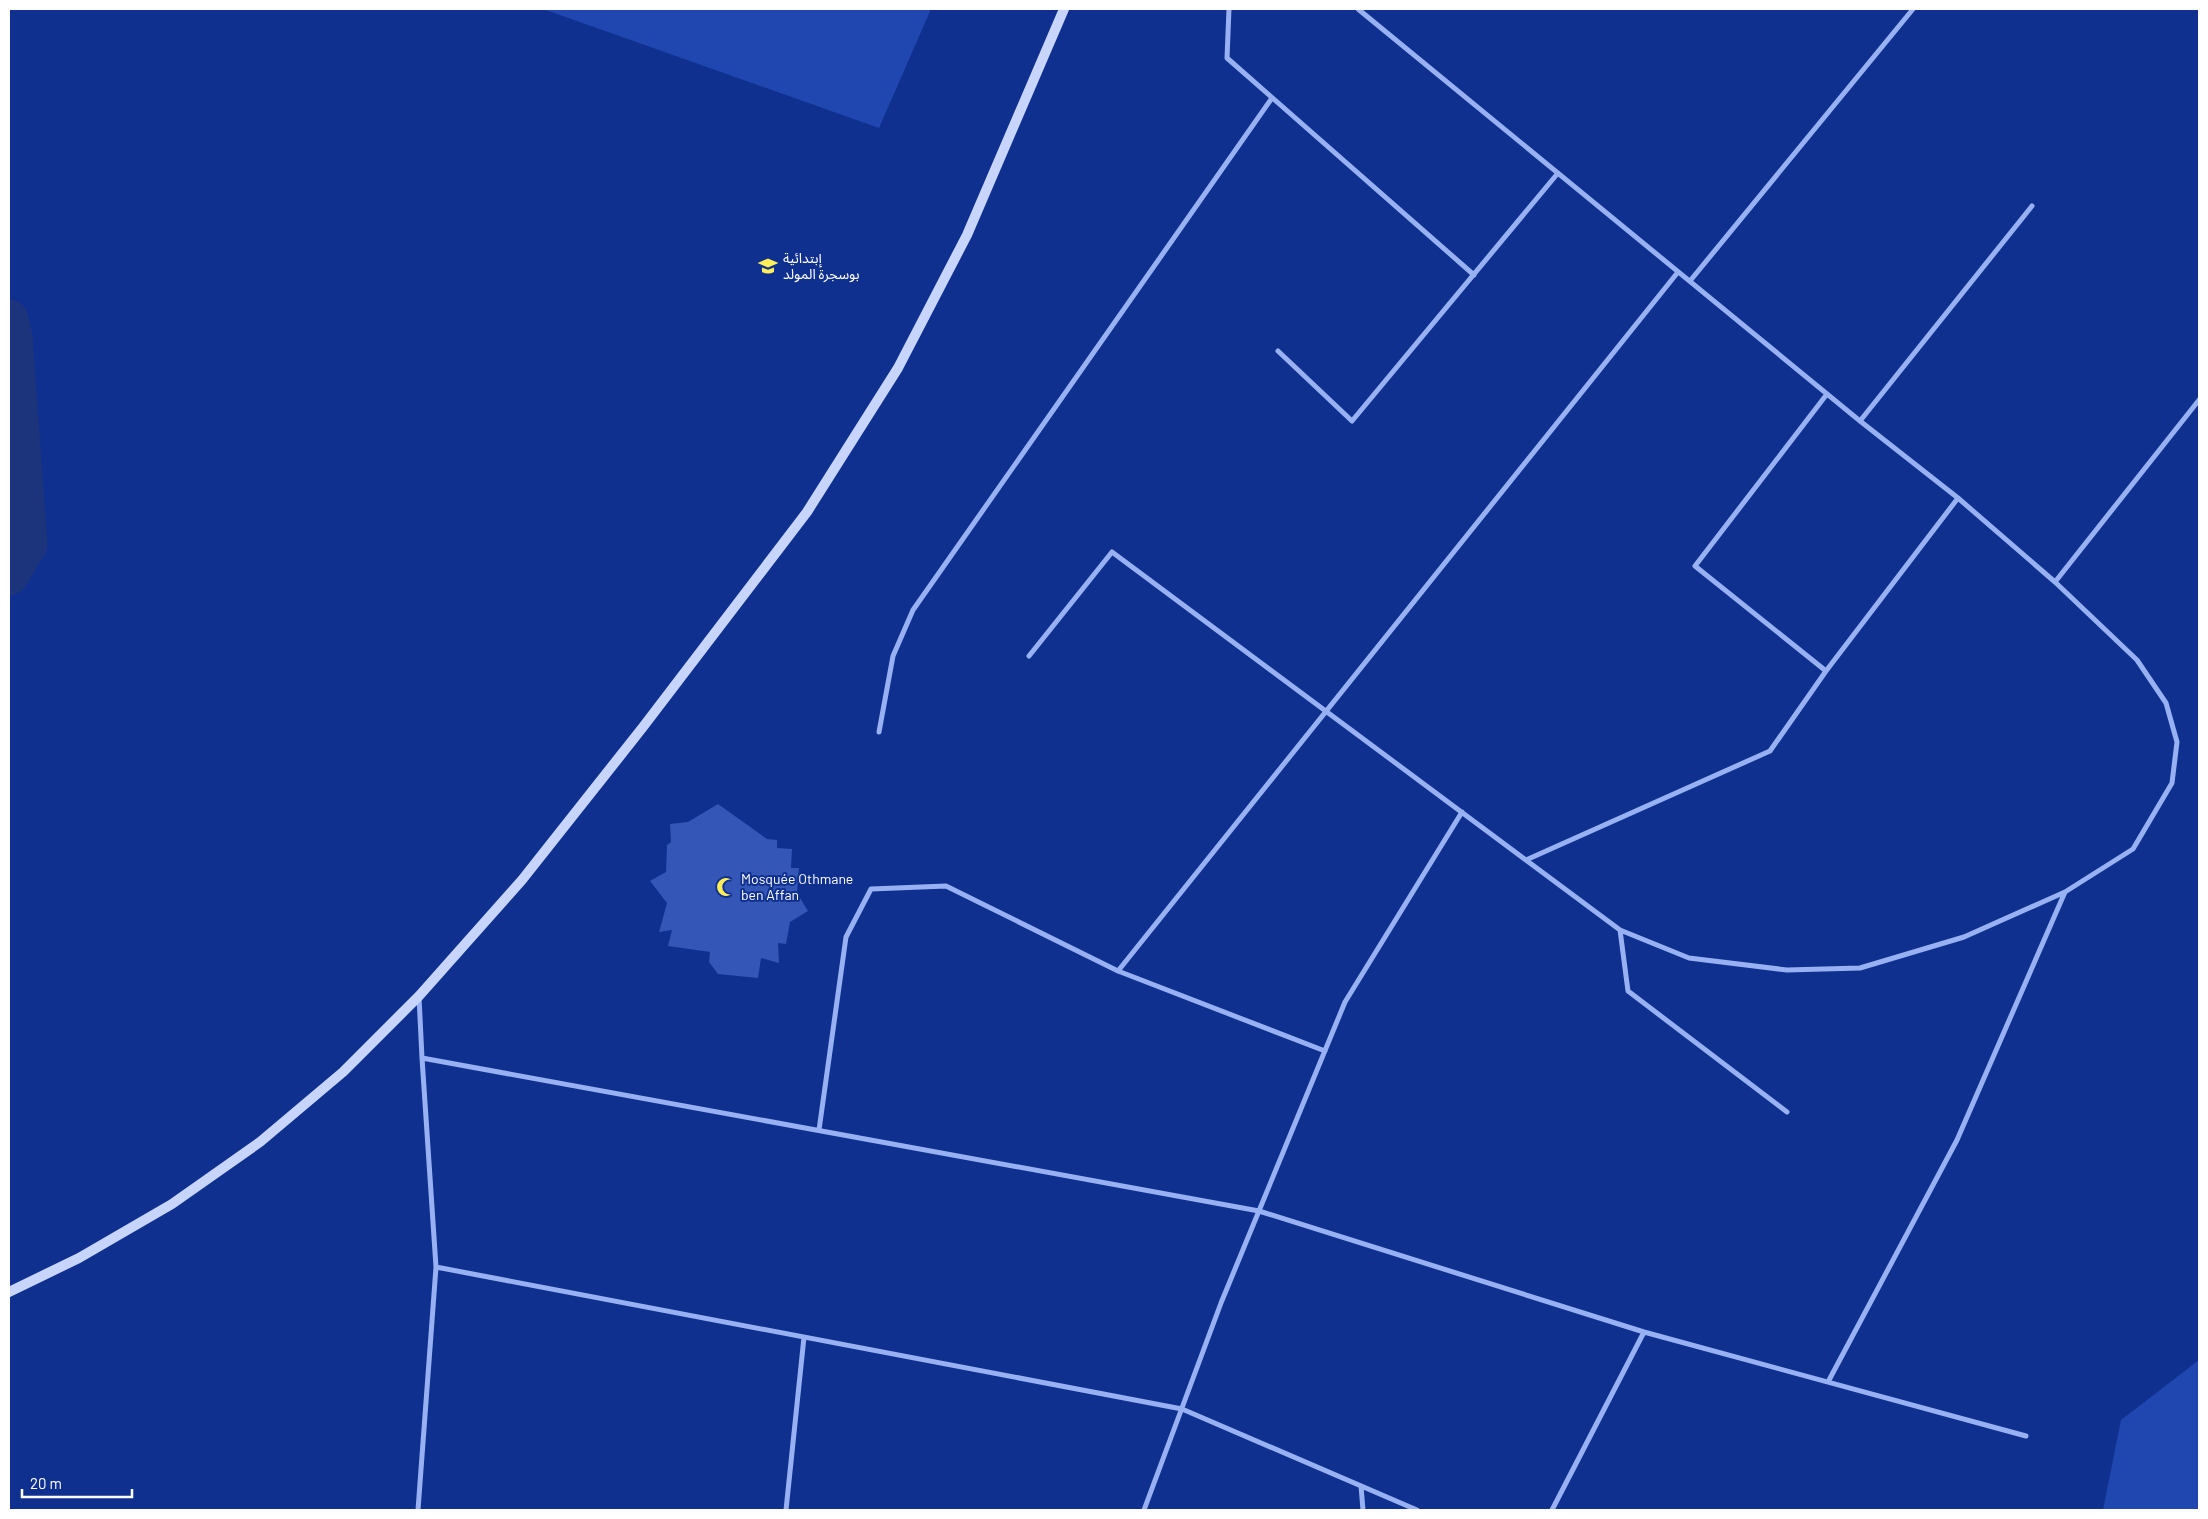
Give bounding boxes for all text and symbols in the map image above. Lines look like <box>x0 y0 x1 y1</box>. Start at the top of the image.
place label: إبتدائية بوسجرة المولد <box>783 249 860 283</box>
school or university icon: إبتدائية بوسجرة المولد <box>757 255 779 277</box>
place label: Mosquée Othmane ben Affan <box>741 870 853 903</box>
mosque icon: Mosquée Othmane ben Affan <box>715 876 737 898</box>
scale bar <box>22 1466 132 1498</box>
text: 20 m <box>30 1474 62 1492</box>

